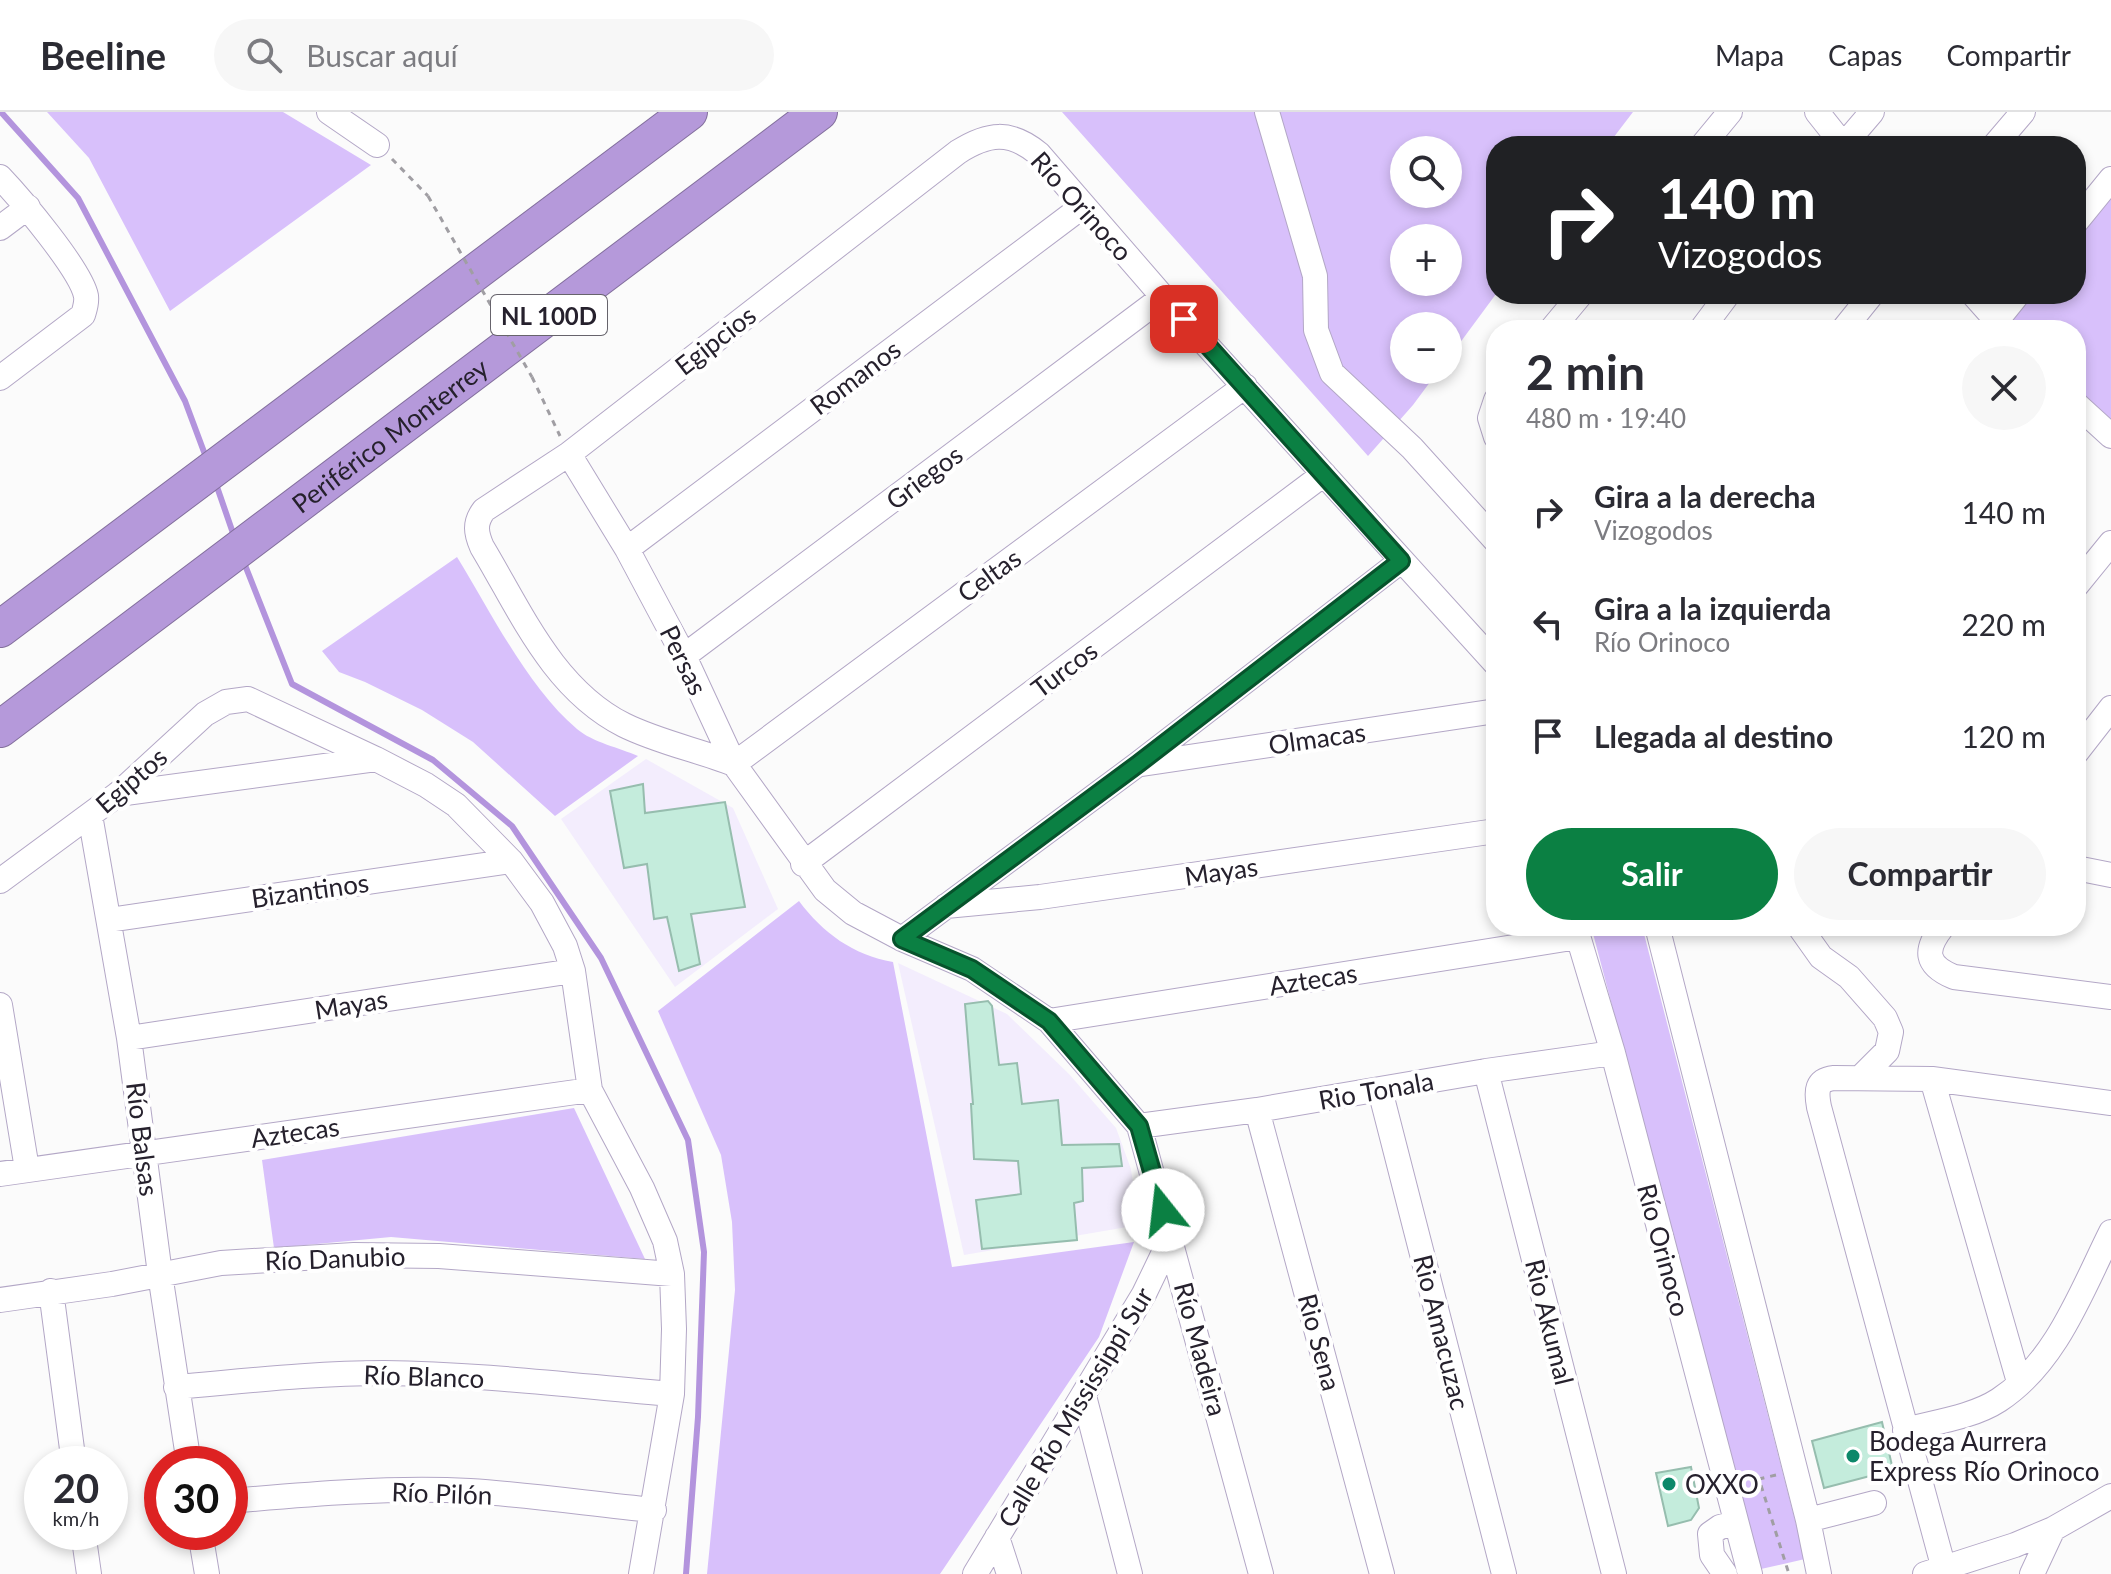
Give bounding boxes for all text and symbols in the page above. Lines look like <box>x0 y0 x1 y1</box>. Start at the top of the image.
search box <box>214 19 774 91</box>
text: Beeline <box>40 32 166 78</box>
icon: search <box>242 33 286 77</box>
text: Buscar aquí <box>306 37 458 73</box>
text: Mapa <box>1715 38 1784 72</box>
text: Capas <box>1828 38 1902 72</box>
text: Compartir <box>1946 38 2071 72</box>
map controls <box>1390 136 1462 384</box>
button: search <box>1390 136 1462 208</box>
street label: Río Orinoco <box>1025 145 1139 267</box>
text: 140 m <box>1658 164 1816 231</box>
icon: right <box>1526 168 1630 272</box>
button: + <box>1390 224 1462 296</box>
text: Vizogodos <box>1658 232 1822 276</box>
pin <box>1150 285 1218 353</box>
road number: NL 100D <box>491 295 607 335</box>
icon: arrive <box>1162 297 1206 341</box>
street label: Egipcios <box>668 299 762 381</box>
button: − <box>1390 312 1462 384</box>
street label: Romanos <box>803 333 907 421</box>
text: 2 min <box>1526 343 1645 400</box>
button: close <box>1962 346 2046 430</box>
street label: Periférico Monterrey <box>285 351 495 519</box>
text: 480 m · 19:40 <box>1526 402 1686 434</box>
street label: Griegos <box>879 438 969 516</box>
text: Gira a la derecha <box>1594 478 1816 514</box>
icon: right <box>1526 490 1570 534</box>
text: 140 m <box>1961 494 2046 530</box>
text: Vizogodos <box>1594 514 1713 546</box>
street label: Celtas <box>951 541 1027 609</box>
text: Gira a la izquierda <box>1594 590 1831 626</box>
icon: left <box>1526 602 1570 646</box>
text: 220 m <box>1961 606 2046 642</box>
street label: Persas <box>654 620 714 700</box>
text: Río Orinoco <box>1594 626 1730 658</box>
street label: Turcos <box>1025 634 1103 704</box>
icon: arrive <box>1526 714 1570 758</box>
street label: Olmacas <box>1266 715 1368 761</box>
text: Llegada al destino <box>1594 718 1833 754</box>
text: 120 m <box>1961 718 2046 754</box>
street label: Egiptos <box>89 740 173 820</box>
button: Salir <box>1526 828 1778 920</box>
button: Compartir <box>1794 828 2046 920</box>
street label: Mayas <box>1182 850 1260 892</box>
street label: Bizantinos <box>249 866 371 914</box>
street label: Aztecas <box>1267 956 1359 1002</box>
street label: Mayas <box>312 982 390 1026</box>
street label: Rio Tonala <box>1316 1064 1436 1116</box>
street label: Río Balsas <box>120 1080 166 1198</box>
street label: Aztecas <box>249 1110 341 1154</box>
position arrow <box>1121 1168 1205 1252</box>
street label: Río Orinoco <box>1631 1180 1697 1320</box>
street label: Río Danubio <box>264 1240 406 1276</box>
street label: Rio Amacuzac <box>1407 1251 1477 1413</box>
street label: Rio Akumal <box>1519 1256 1581 1388</box>
street label: Río Madeira <box>1168 1279 1234 1419</box>
street label: Calle Río Mississippi Sur <box>991 1281 1160 1533</box>
street label: Rio Sena <box>1292 1290 1348 1394</box>
street label: Río Blanco <box>363 1358 485 1394</box>
place label: Bodega Aurrera Express Río Orinoco <box>1869 1425 2100 1487</box>
speed limit sign: 30 <box>144 1446 248 1550</box>
marker: Bodega Aurrera Express Río Orinoco <box>1844 1447 1862 1465</box>
text: 20 <box>53 1464 99 1512</box>
place label: OXXO <box>1685 1468 1759 1500</box>
street label: Río Pilón <box>391 1475 493 1511</box>
marker: OXXO <box>1660 1475 1678 1493</box>
text: km/h <box>53 1506 99 1530</box>

